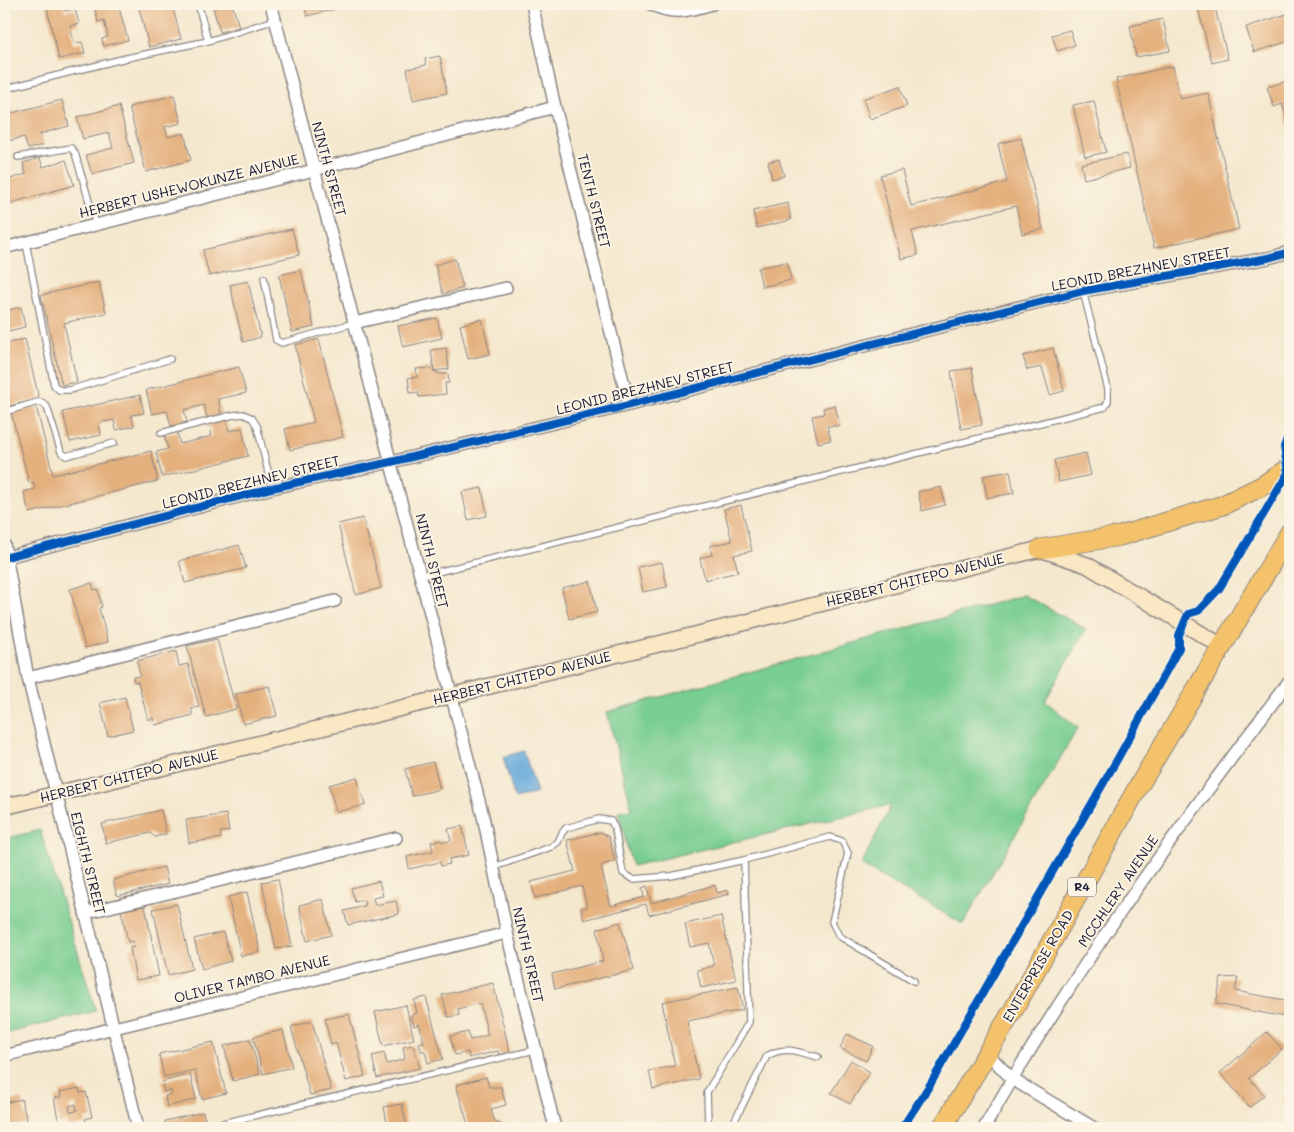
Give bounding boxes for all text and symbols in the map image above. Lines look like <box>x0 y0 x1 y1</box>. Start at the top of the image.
street label: NINTH STREET <box>308 119 351 219</box>
street label: HERBERT USHEWOKUNZE AVENUE <box>77 149 301 222</box>
street label: TENTH STREET <box>574 152 615 250</box>
street label: LEONID BREZHNEV STREET <box>1050 242 1232 295</box>
street label: LEONID BREZHNEV STREET <box>554 356 736 419</box>
street label: LEONID BREZHNEV STREET <box>160 450 342 513</box>
street label: NINTH STREET <box>411 511 454 611</box>
street label: HERBERT CHITEPO AVENUE <box>824 548 1006 611</box>
street label: HERBERT CHITEPO AVENUE <box>431 646 613 709</box>
street label: HERBERT CHITEPO AVENUE <box>38 744 220 807</box>
street label: EIGHTH STREET <box>67 810 110 916</box>
street label: MCCHLERY AVENUE <box>1073 831 1162 951</box>
road number: R4 <box>1068 878 1096 896</box>
street label: NINTH STREET <box>508 905 549 1005</box>
street label: ENTERPRISE ROAD <box>998 906 1077 1025</box>
street label: OLIVER TAMBO AVENUE <box>172 950 332 1007</box>

